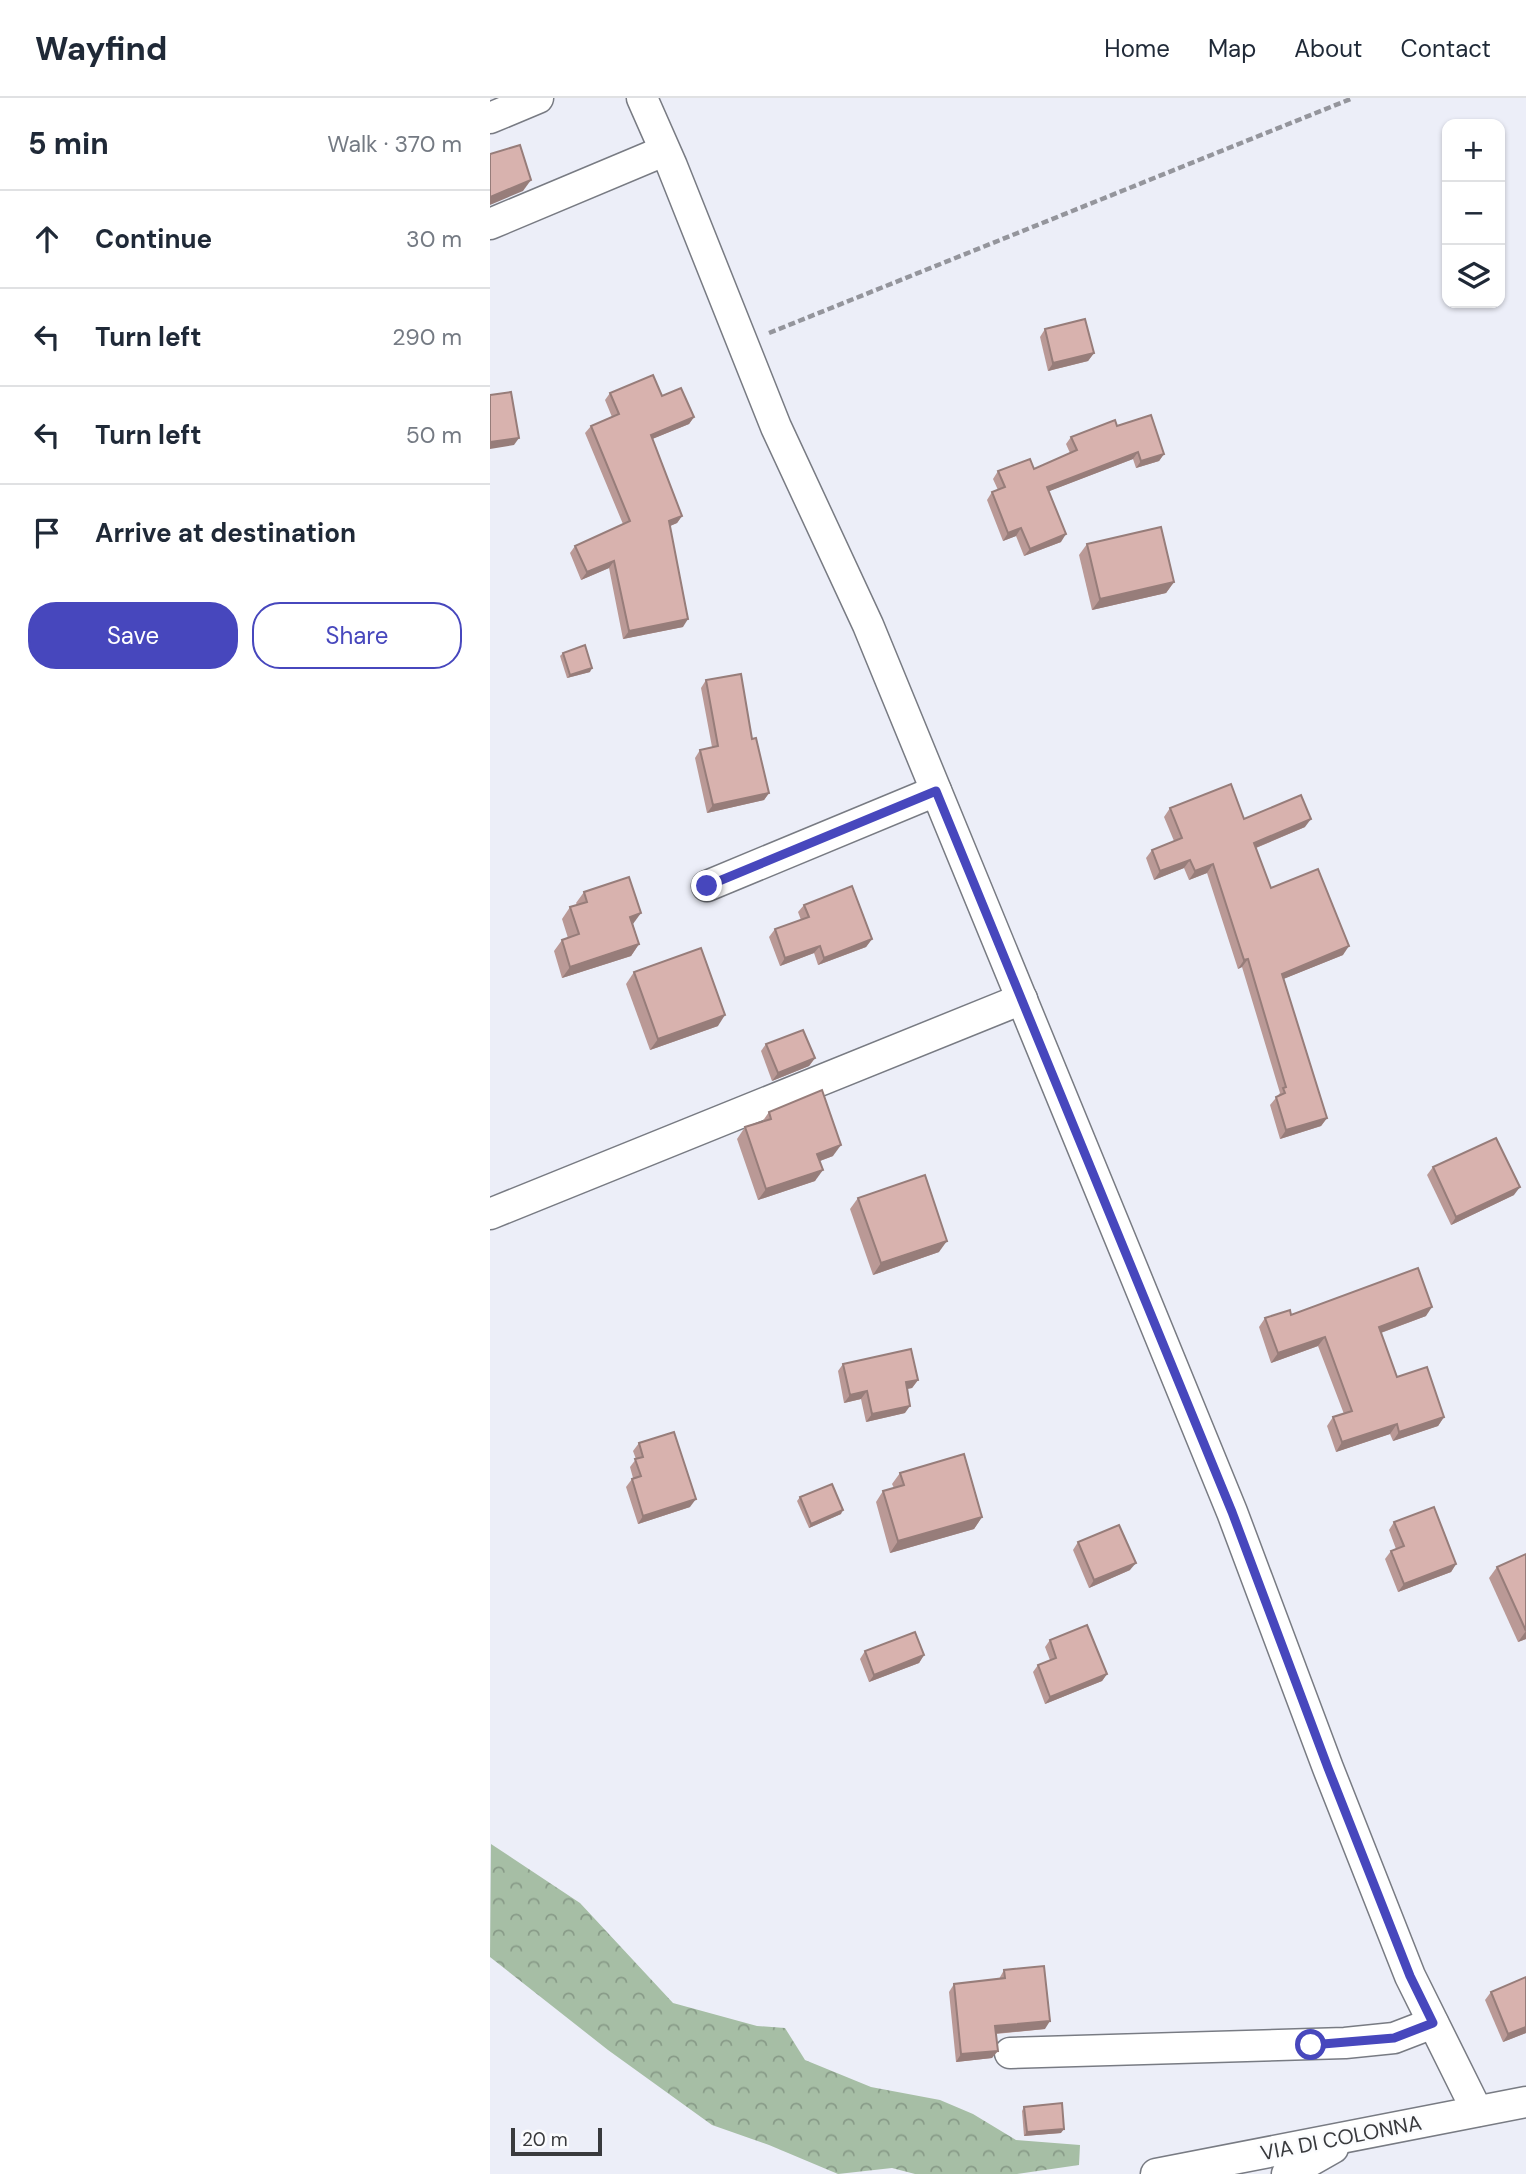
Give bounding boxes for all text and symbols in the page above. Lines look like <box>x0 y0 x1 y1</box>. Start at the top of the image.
text: Wayfind <box>35 27 167 70</box>
text: Home <box>1104 33 1170 64</box>
text: Map <box>1208 33 1256 64</box>
text: About <box>1294 33 1363 64</box>
text: Contact <box>1401 33 1491 64</box>
map controls <box>1442 119 1505 308</box>
button: + <box>1442 119 1505 182</box>
text: 5 min <box>28 124 109 163</box>
text: Walk · 370 m <box>327 129 462 159</box>
button: − <box>1442 182 1505 245</box>
icon: ahead <box>28 220 66 258</box>
text: Continue <box>95 222 212 256</box>
text: 30 m <box>406 224 462 254</box>
button: layers <box>1442 245 1505 308</box>
icon: left <box>28 318 66 356</box>
text: Turn left <box>95 320 202 354</box>
text: 290 m <box>392 322 462 352</box>
icon: left <box>28 416 66 454</box>
text: Turn left <box>95 418 202 452</box>
text: 50 m <box>406 420 462 450</box>
icon: arrive <box>28 514 66 552</box>
text: Arrive at destination <box>95 516 356 550</box>
button: Save <box>28 602 238 669</box>
button: Share <box>252 602 462 669</box>
route end <box>691 870 722 901</box>
route start <box>1295 2029 1326 2060</box>
street label: VIA DI COLONNA <box>1258 2109 1424 2167</box>
scale bar <box>511 2125 602 2157</box>
text: 20 m <box>522 2127 568 2152</box>

